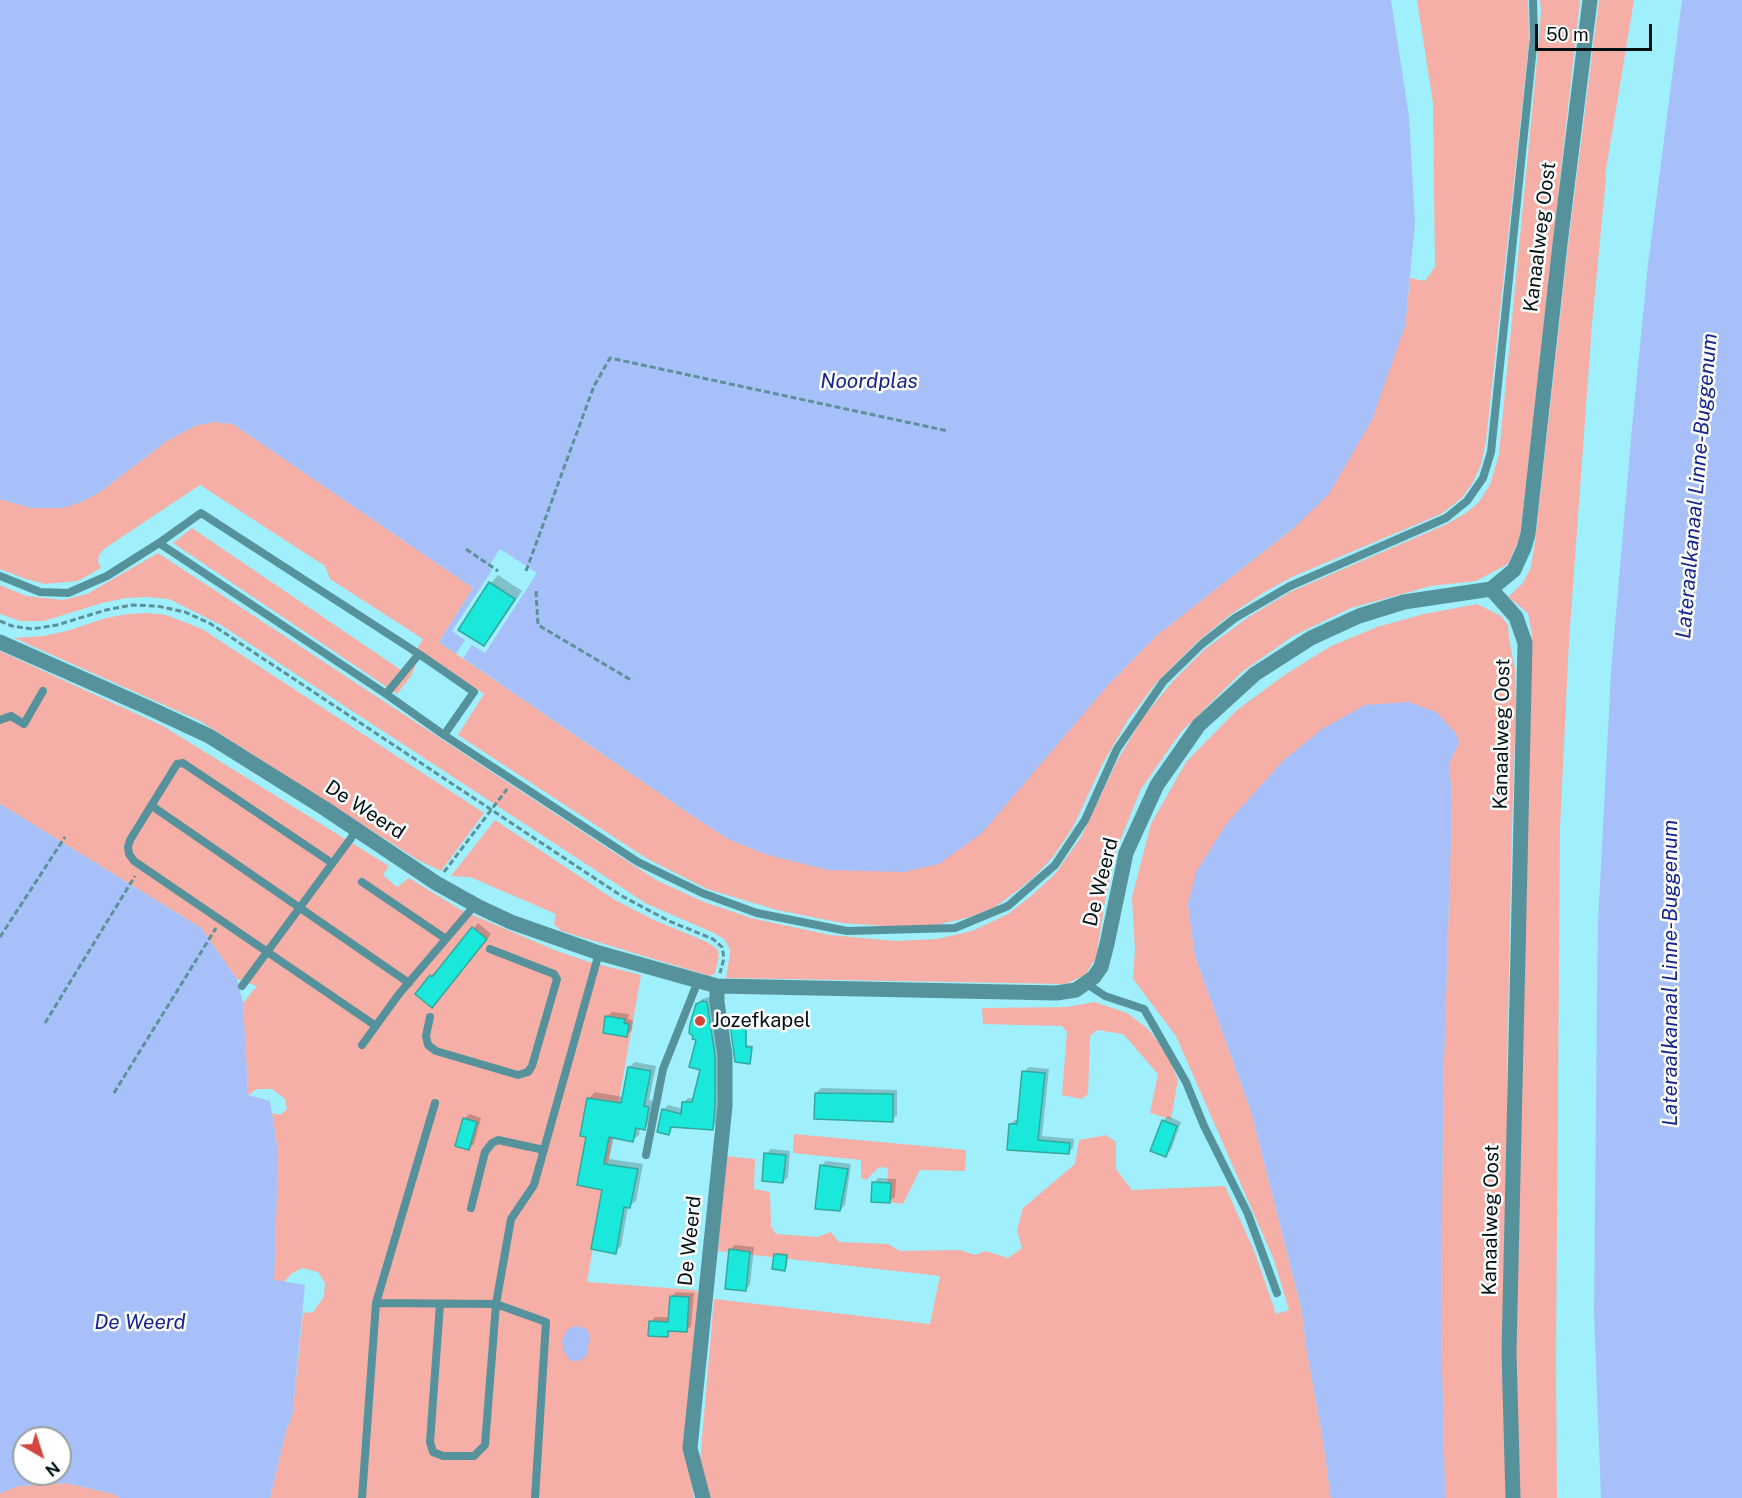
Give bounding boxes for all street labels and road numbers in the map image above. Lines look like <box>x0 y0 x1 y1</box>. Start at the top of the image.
street label: Kanaalweg Oost <box>1519 160 1561 314</box>
street label: Kanaalweg Oost <box>1489 658 1515 810</box>
street label: De Weerd <box>321 775 409 845</box>
street label: De Weerd <box>1078 835 1124 929</box>
street label: Kanaalweg Oost <box>1478 1144 1504 1296</box>
street label: De Weerd <box>673 1195 707 1287</box>

